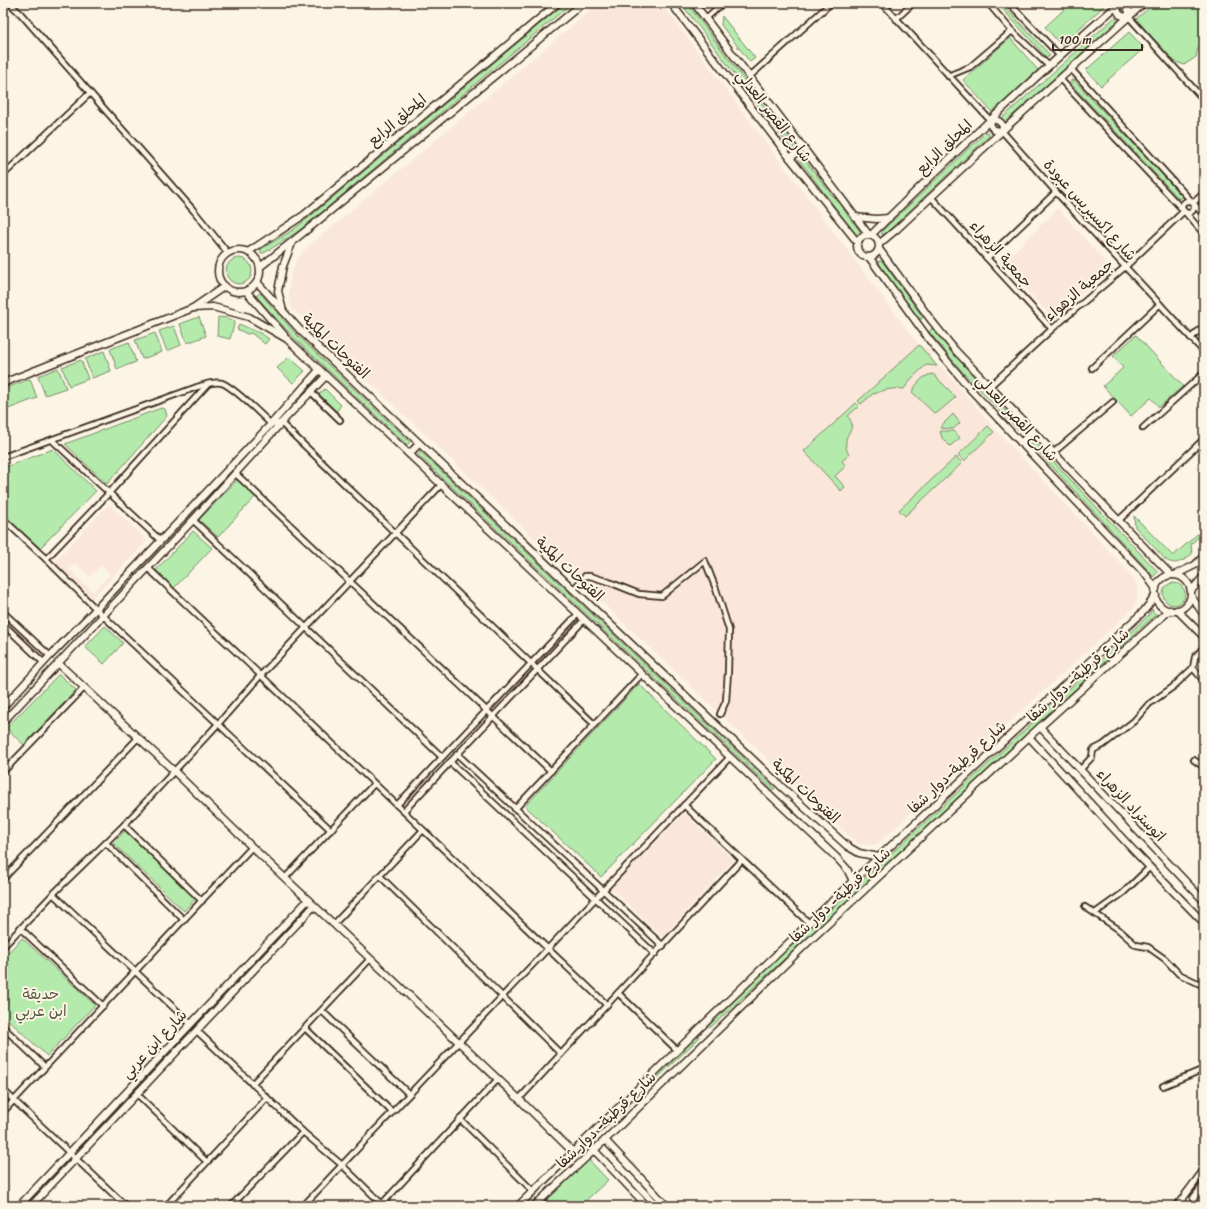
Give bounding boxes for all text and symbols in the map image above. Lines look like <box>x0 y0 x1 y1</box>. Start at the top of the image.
scale bar <box>1053 26 1142 52</box>
text: 100 m <box>1059 29 1092 51</box>
street label: شارع القصر العدلي <box>729 64 819 168</box>
street label: المحلق الرابع <box>361 87 433 153</box>
street label: المحلق الرابع <box>909 113 979 181</box>
street label: شارع اكسبريس عبودة <box>1037 153 1143 267</box>
street label: جمعية الزهراء <box>963 214 1039 294</box>
street label: جمعية الزهواء <box>1038 252 1120 328</box>
street label: الفتوحات المكية <box>296 307 376 385</box>
street label: شارع القصر العدلي <box>969 368 1065 468</box>
street label: الفتوحات المكية <box>529 530 611 608</box>
street label: شارع قرطبة- دوار شفا <box>1020 621 1136 729</box>
street label: شارع قرطبة-دوار شفا <box>901 714 1013 820</box>
street label: الفتوحات المكية <box>765 752 847 830</box>
street label: اتوستراد الزهراء <box>1090 762 1172 848</box>
street label: شارع قرطبة- دوار شفا <box>783 841 897 949</box>
park label: حديقة ابن عربي <box>15 981 67 1024</box>
street label: شارع ابن عربي <box>115 1003 193 1085</box>
street label: شارع قرطبة- دوار شفا <box>550 1065 662 1175</box>

